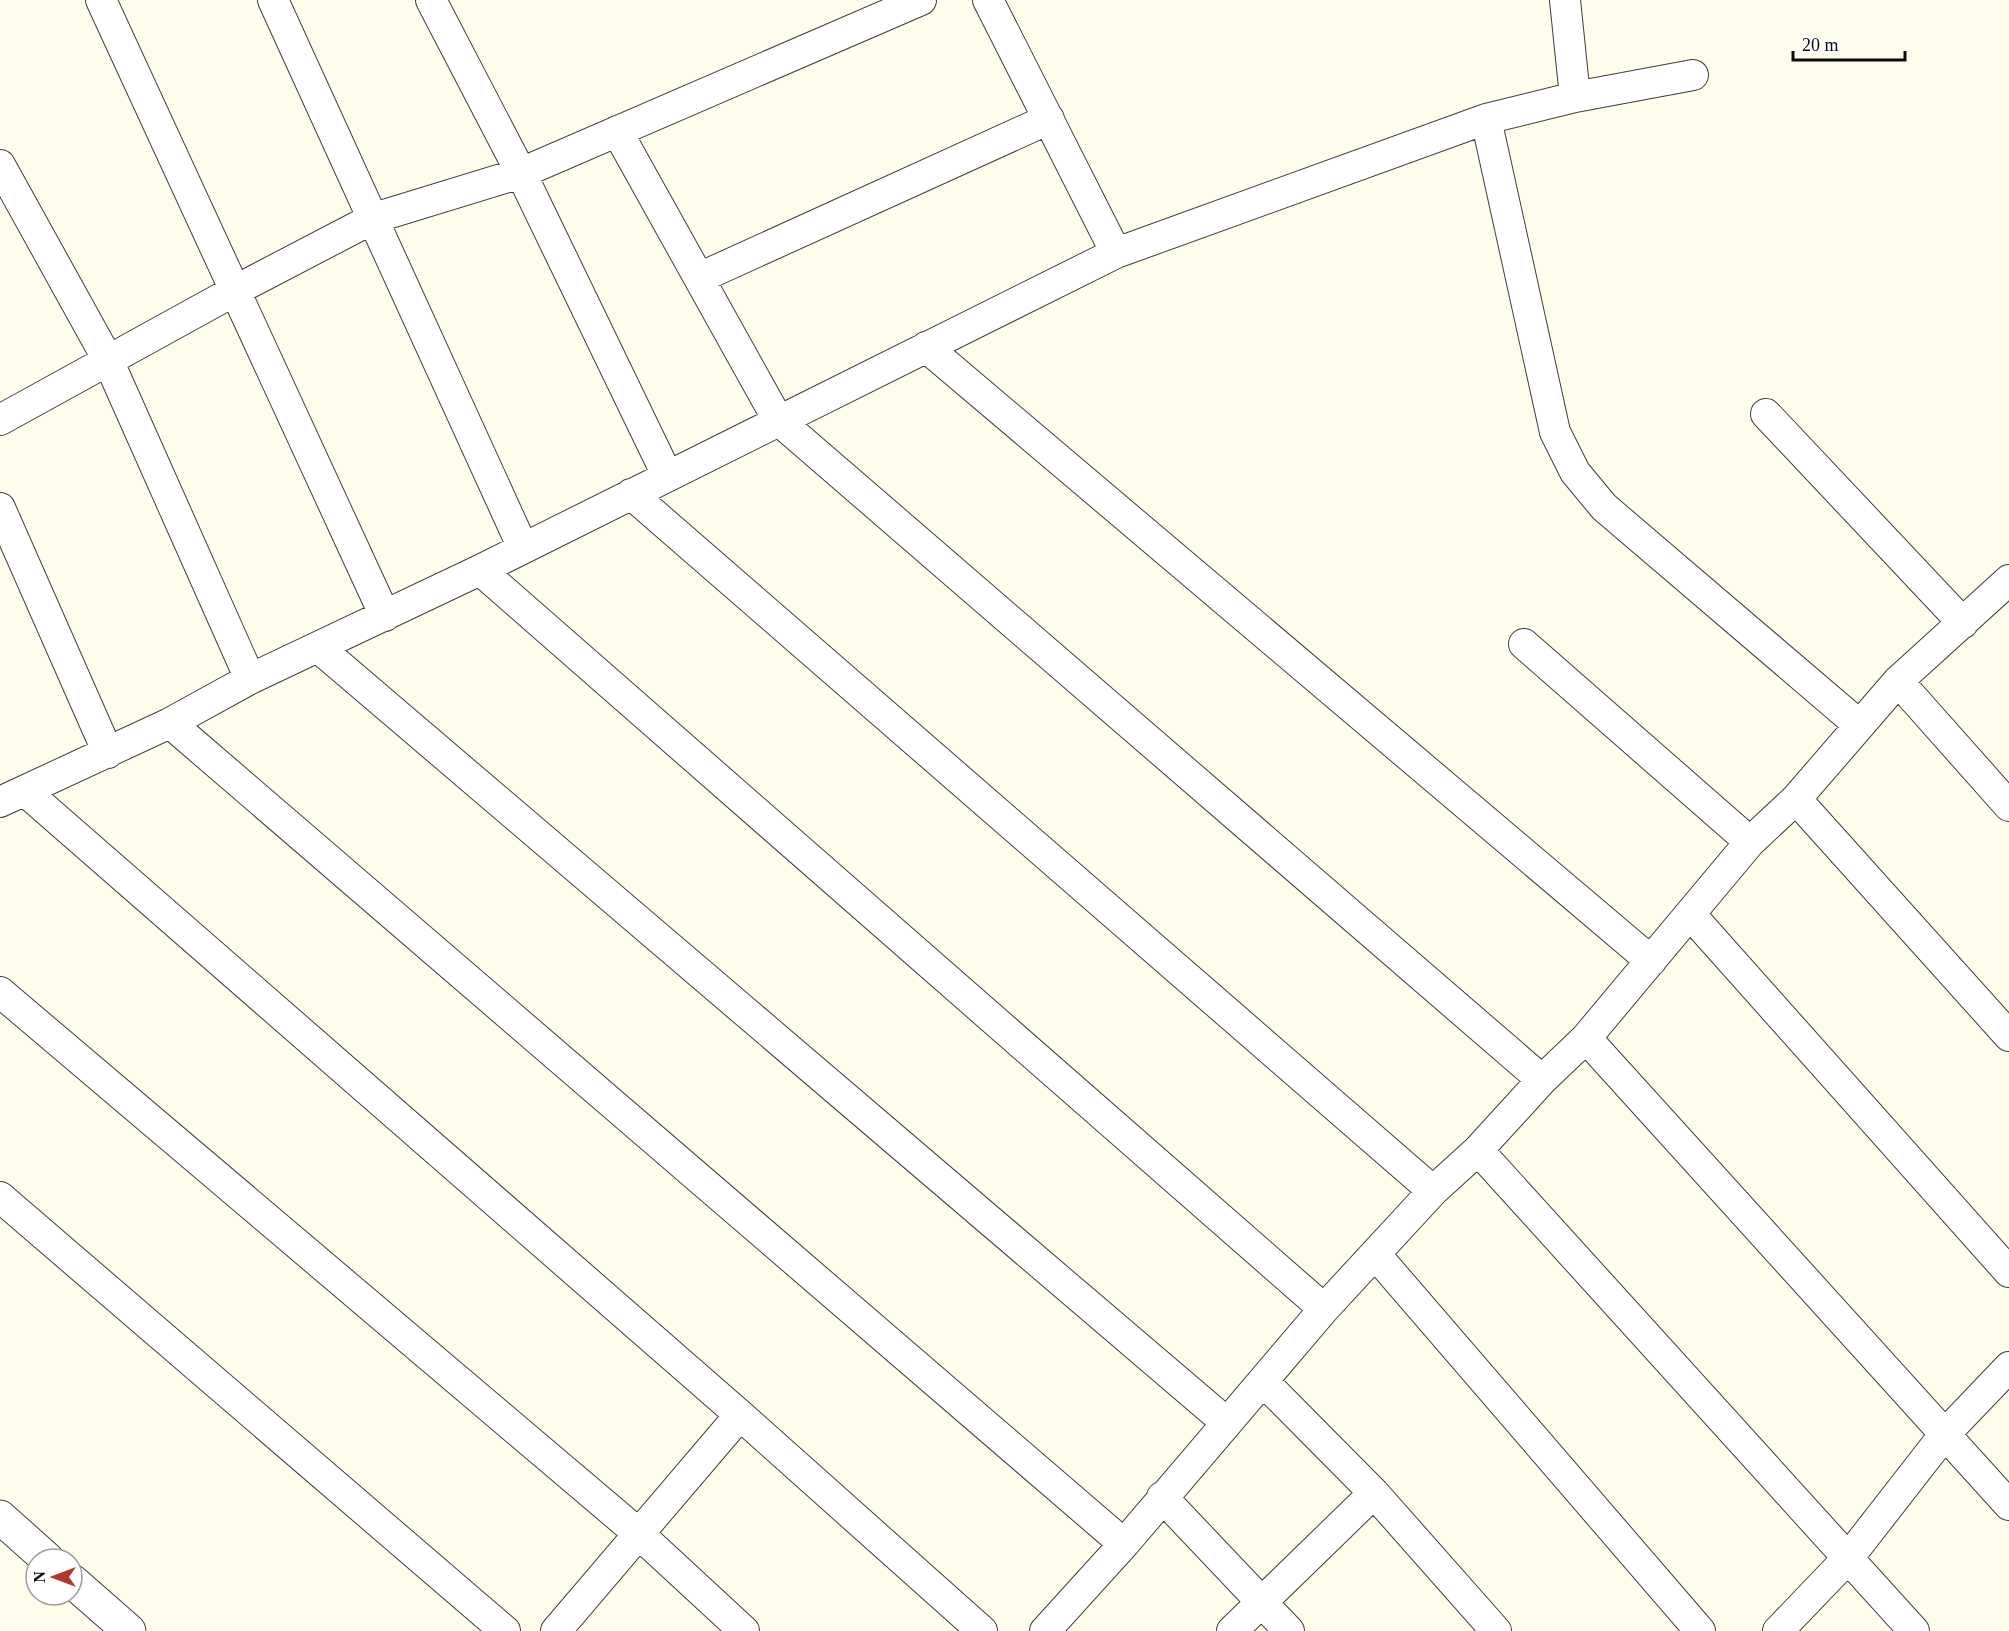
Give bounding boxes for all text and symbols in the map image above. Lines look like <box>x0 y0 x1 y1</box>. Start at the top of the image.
scale bar <box>1793 24 1906 62</box>
text: 20 m <box>1802 35 1839 55</box>
north arrow <box>24 1547 84 1607</box>
text: N <box>31 1571 48 1583</box>

